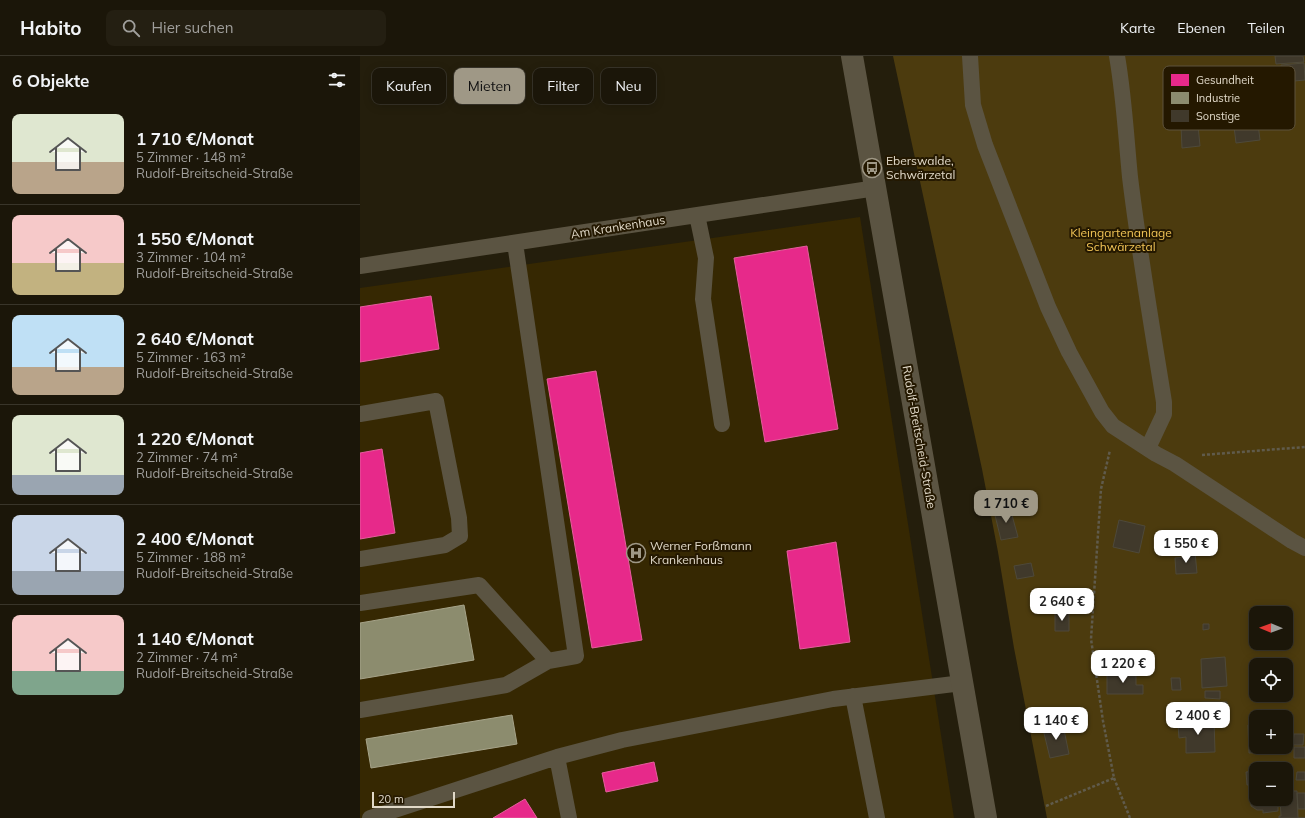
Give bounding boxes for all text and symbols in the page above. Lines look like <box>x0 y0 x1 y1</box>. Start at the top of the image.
search box <box>106 10 386 46</box>
text: Habito <box>20 16 82 40</box>
icon: search <box>120 17 142 39</box>
text: Hier suchen <box>152 18 233 37</box>
text: Karte <box>1120 19 1155 37</box>
text: Ebenen <box>1177 19 1226 37</box>
text: Teilen <box>1248 19 1285 37</box>
legend <box>1163 66 1295 130</box>
chip: Kaufen <box>372 68 446 104</box>
chip: Mieten <box>454 68 525 104</box>
chip: Filter <box>533 68 593 104</box>
chip: Neu <box>601 68 656 104</box>
icon: filters <box>326 69 348 91</box>
text: 6 Objekte <box>12 70 89 91</box>
text: Gesundheit <box>1196 73 1254 87</box>
text: Industrie <box>1196 91 1240 105</box>
text: Sonstige <box>1196 109 1240 123</box>
text: 1 710 €/Monat <box>136 128 254 149</box>
icon: home <box>44 130 92 178</box>
text: 5 Zimmer · 148 m² <box>136 149 246 165</box>
place label: Eberswalde, Schwärzetal <box>886 153 955 182</box>
bus stop icon: Eberswalde, Schwärzetal <box>861 157 883 179</box>
text: Rudolf-Breitscheid-Straße <box>136 165 293 181</box>
street label: Am Krankenhaus <box>570 212 666 241</box>
park label: Kleingartenanlage Schwärzetal <box>1070 225 1172 254</box>
text: 1 550 €/Monat <box>136 228 254 249</box>
icon: home <box>44 231 92 279</box>
text: 3 Zimmer · 104 m² <box>136 249 246 265</box>
text: Rudolf-Breitscheid-Straße <box>136 265 293 281</box>
text: 2 640 €/Monat <box>136 328 254 349</box>
icon: home <box>44 331 92 379</box>
text: 5 Zimmer · 163 m² <box>136 349 246 365</box>
street label: Rudolf-Breitscheid-Straße <box>900 364 939 510</box>
text: Rudolf-Breitscheid-Straße <box>136 365 293 381</box>
text: 1 220 €/Monat <box>136 428 254 449</box>
icon: home <box>44 431 92 479</box>
text: 2 Zimmer · 74 m² <box>136 449 238 465</box>
text: Rudolf-Breitscheid-Straße <box>136 465 293 481</box>
pin: 1 710 € <box>969 490 1043 524</box>
text: 1 710 € <box>983 495 1029 511</box>
text: 2 400 €/Monat <box>136 528 254 549</box>
pin: 1 550 € <box>1149 530 1223 564</box>
icon: home <box>44 531 92 579</box>
text: 1 550 € <box>1163 535 1209 551</box>
place label: Werner Forßmann Krankenhaus <box>650 538 752 567</box>
hospital icon: Werner Forßmann Krankenhaus <box>625 542 647 564</box>
text: 5 Zimmer · 188 m² <box>136 549 246 565</box>
text: Rudolf-Breitscheid-Straße <box>136 565 293 581</box>
pin: 2 640 € <box>1025 588 1099 622</box>
text: 2 640 € <box>1039 593 1085 609</box>
north arrow <box>1249 606 1293 650</box>
map controls <box>1249 606 1293 806</box>
text: 1 140 €/Monat <box>136 628 254 649</box>
icon: home <box>44 631 92 679</box>
text: 2 Zimmer · 74 m² <box>136 649 238 665</box>
pin: 1 220 € <box>1086 650 1160 684</box>
text: 1 220 € <box>1100 655 1146 671</box>
button: locate <box>1249 658 1293 702</box>
text: Rudolf-Breitscheid-Straße <box>136 665 293 681</box>
pin: 2 400 € <box>1161 702 1235 736</box>
pin: 1 140 € <box>1019 707 1093 741</box>
text: 2 400 € <box>1175 707 1221 723</box>
button: + <box>1249 710 1293 754</box>
text: 1 140 € <box>1033 712 1079 728</box>
button: − <box>1249 762 1293 806</box>
scale bar <box>372 790 455 809</box>
text: 20 m <box>378 792 404 806</box>

